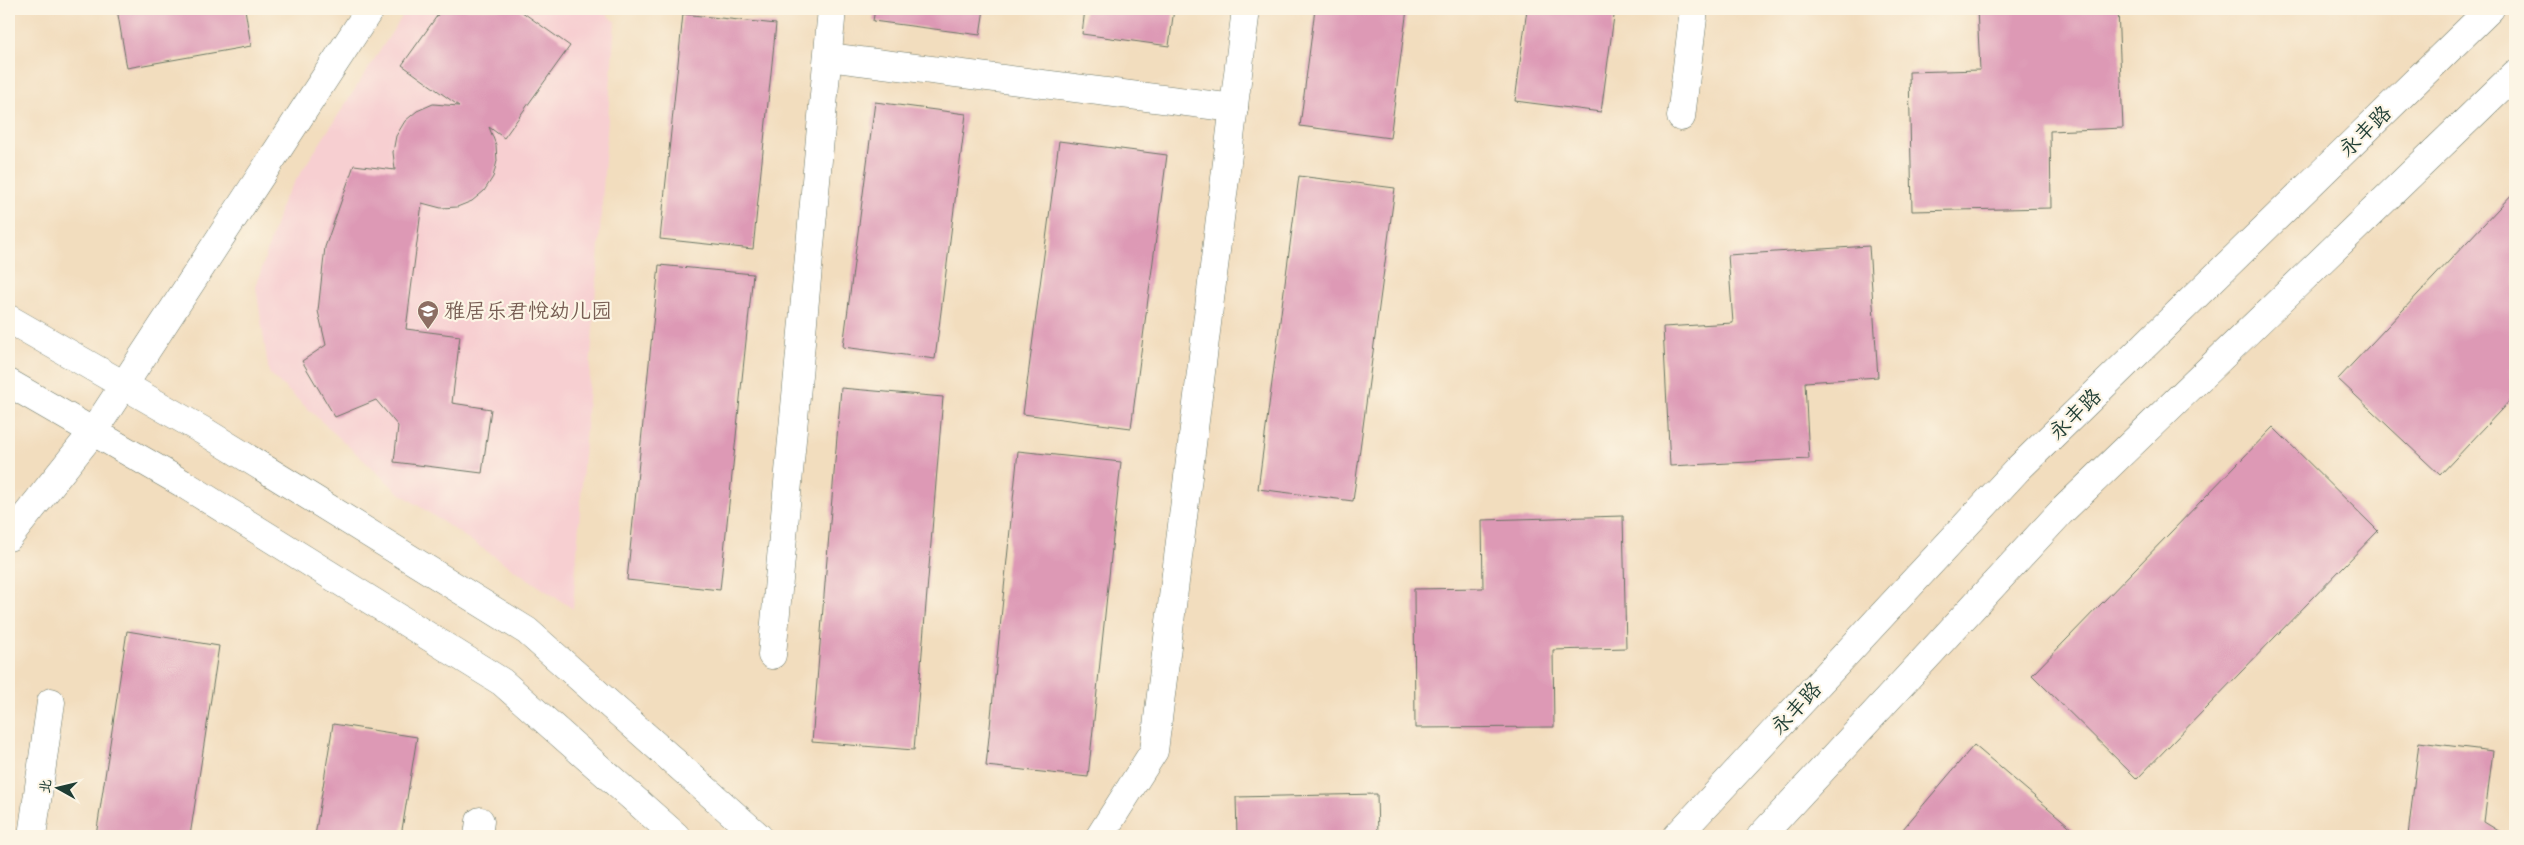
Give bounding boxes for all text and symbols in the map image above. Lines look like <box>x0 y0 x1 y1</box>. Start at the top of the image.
street label: 永丰路 <box>2333 100 2396 162</box>
place label: 雅居乐君悦幼儿园 <box>444 298 612 323</box>
school or university icon: 雅居乐君悦幼儿园 <box>416 299 440 330</box>
street label: 永丰路 <box>2043 383 2106 445</box>
street label: 永丰路 <box>1765 676 1826 739</box>
north arrow <box>32 762 82 812</box>
text: 北 <box>36 778 55 794</box>

